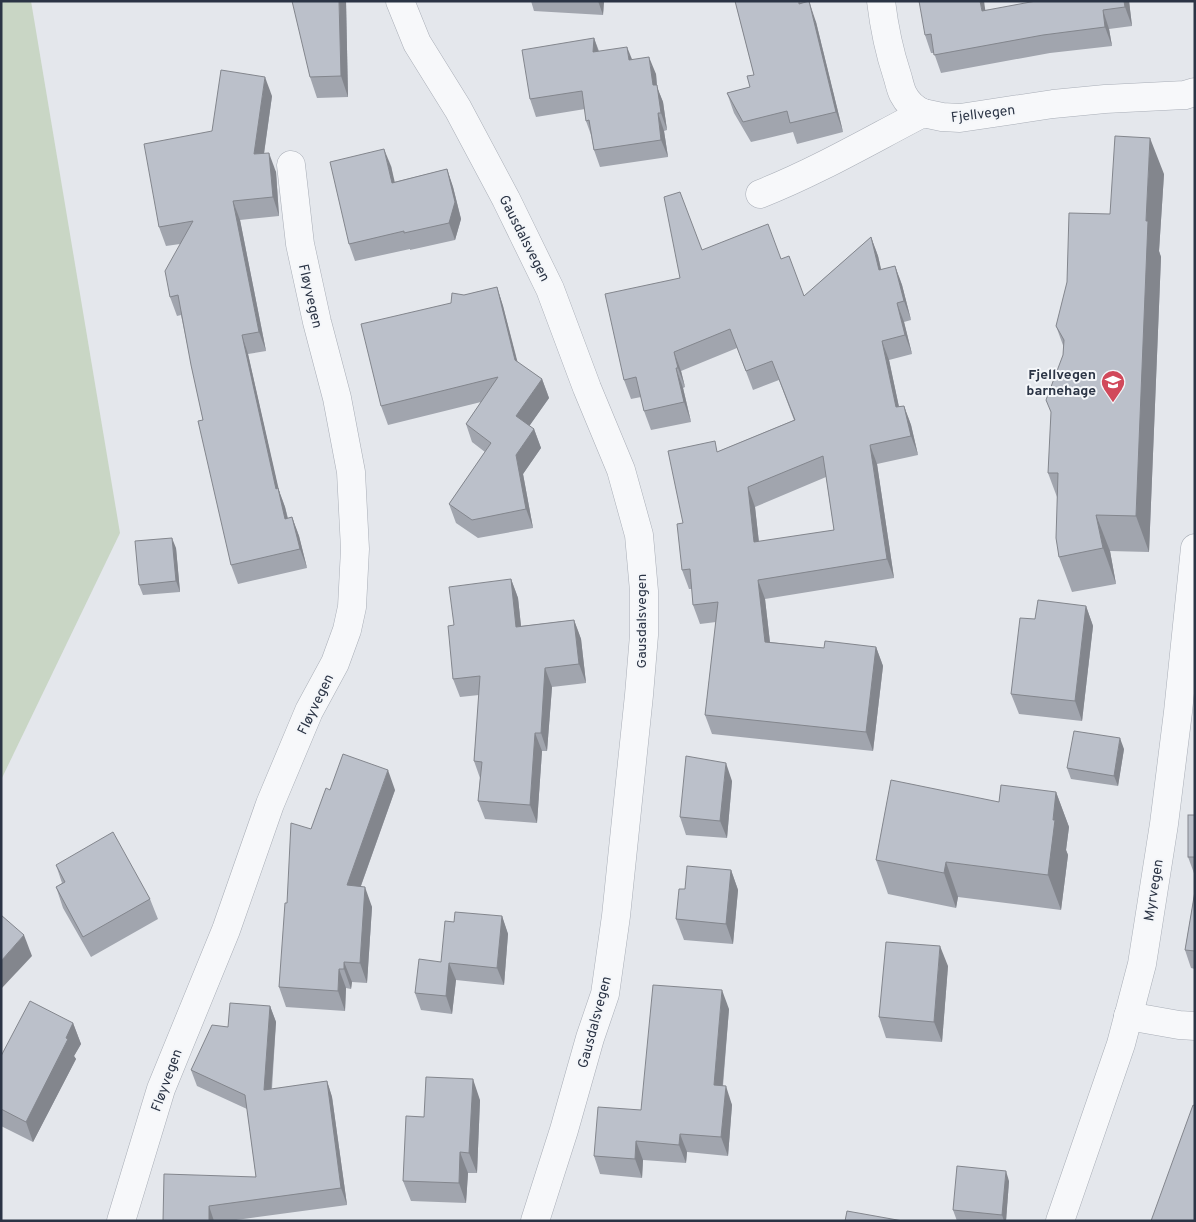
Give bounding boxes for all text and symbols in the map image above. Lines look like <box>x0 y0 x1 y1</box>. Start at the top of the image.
street label: Fjellvegen <box>950 102 1016 127</box>
street label: Gausdalsvegen <box>495 193 553 285</box>
street label: Fløyvegen <box>294 263 325 330</box>
place label: Fjellvegen barnehage <box>1026 367 1096 400</box>
school or university icon: Fjellvegen barnehage <box>1100 369 1126 403</box>
street label: Gausdalsvegen <box>634 574 651 668</box>
street label: Fløyvegen <box>294 672 338 738</box>
street label: Myrvegen <box>1141 858 1168 922</box>
street label: Gausdalsvegen <box>575 974 616 1070</box>
street label: Fløyvegen <box>148 1047 187 1114</box>

